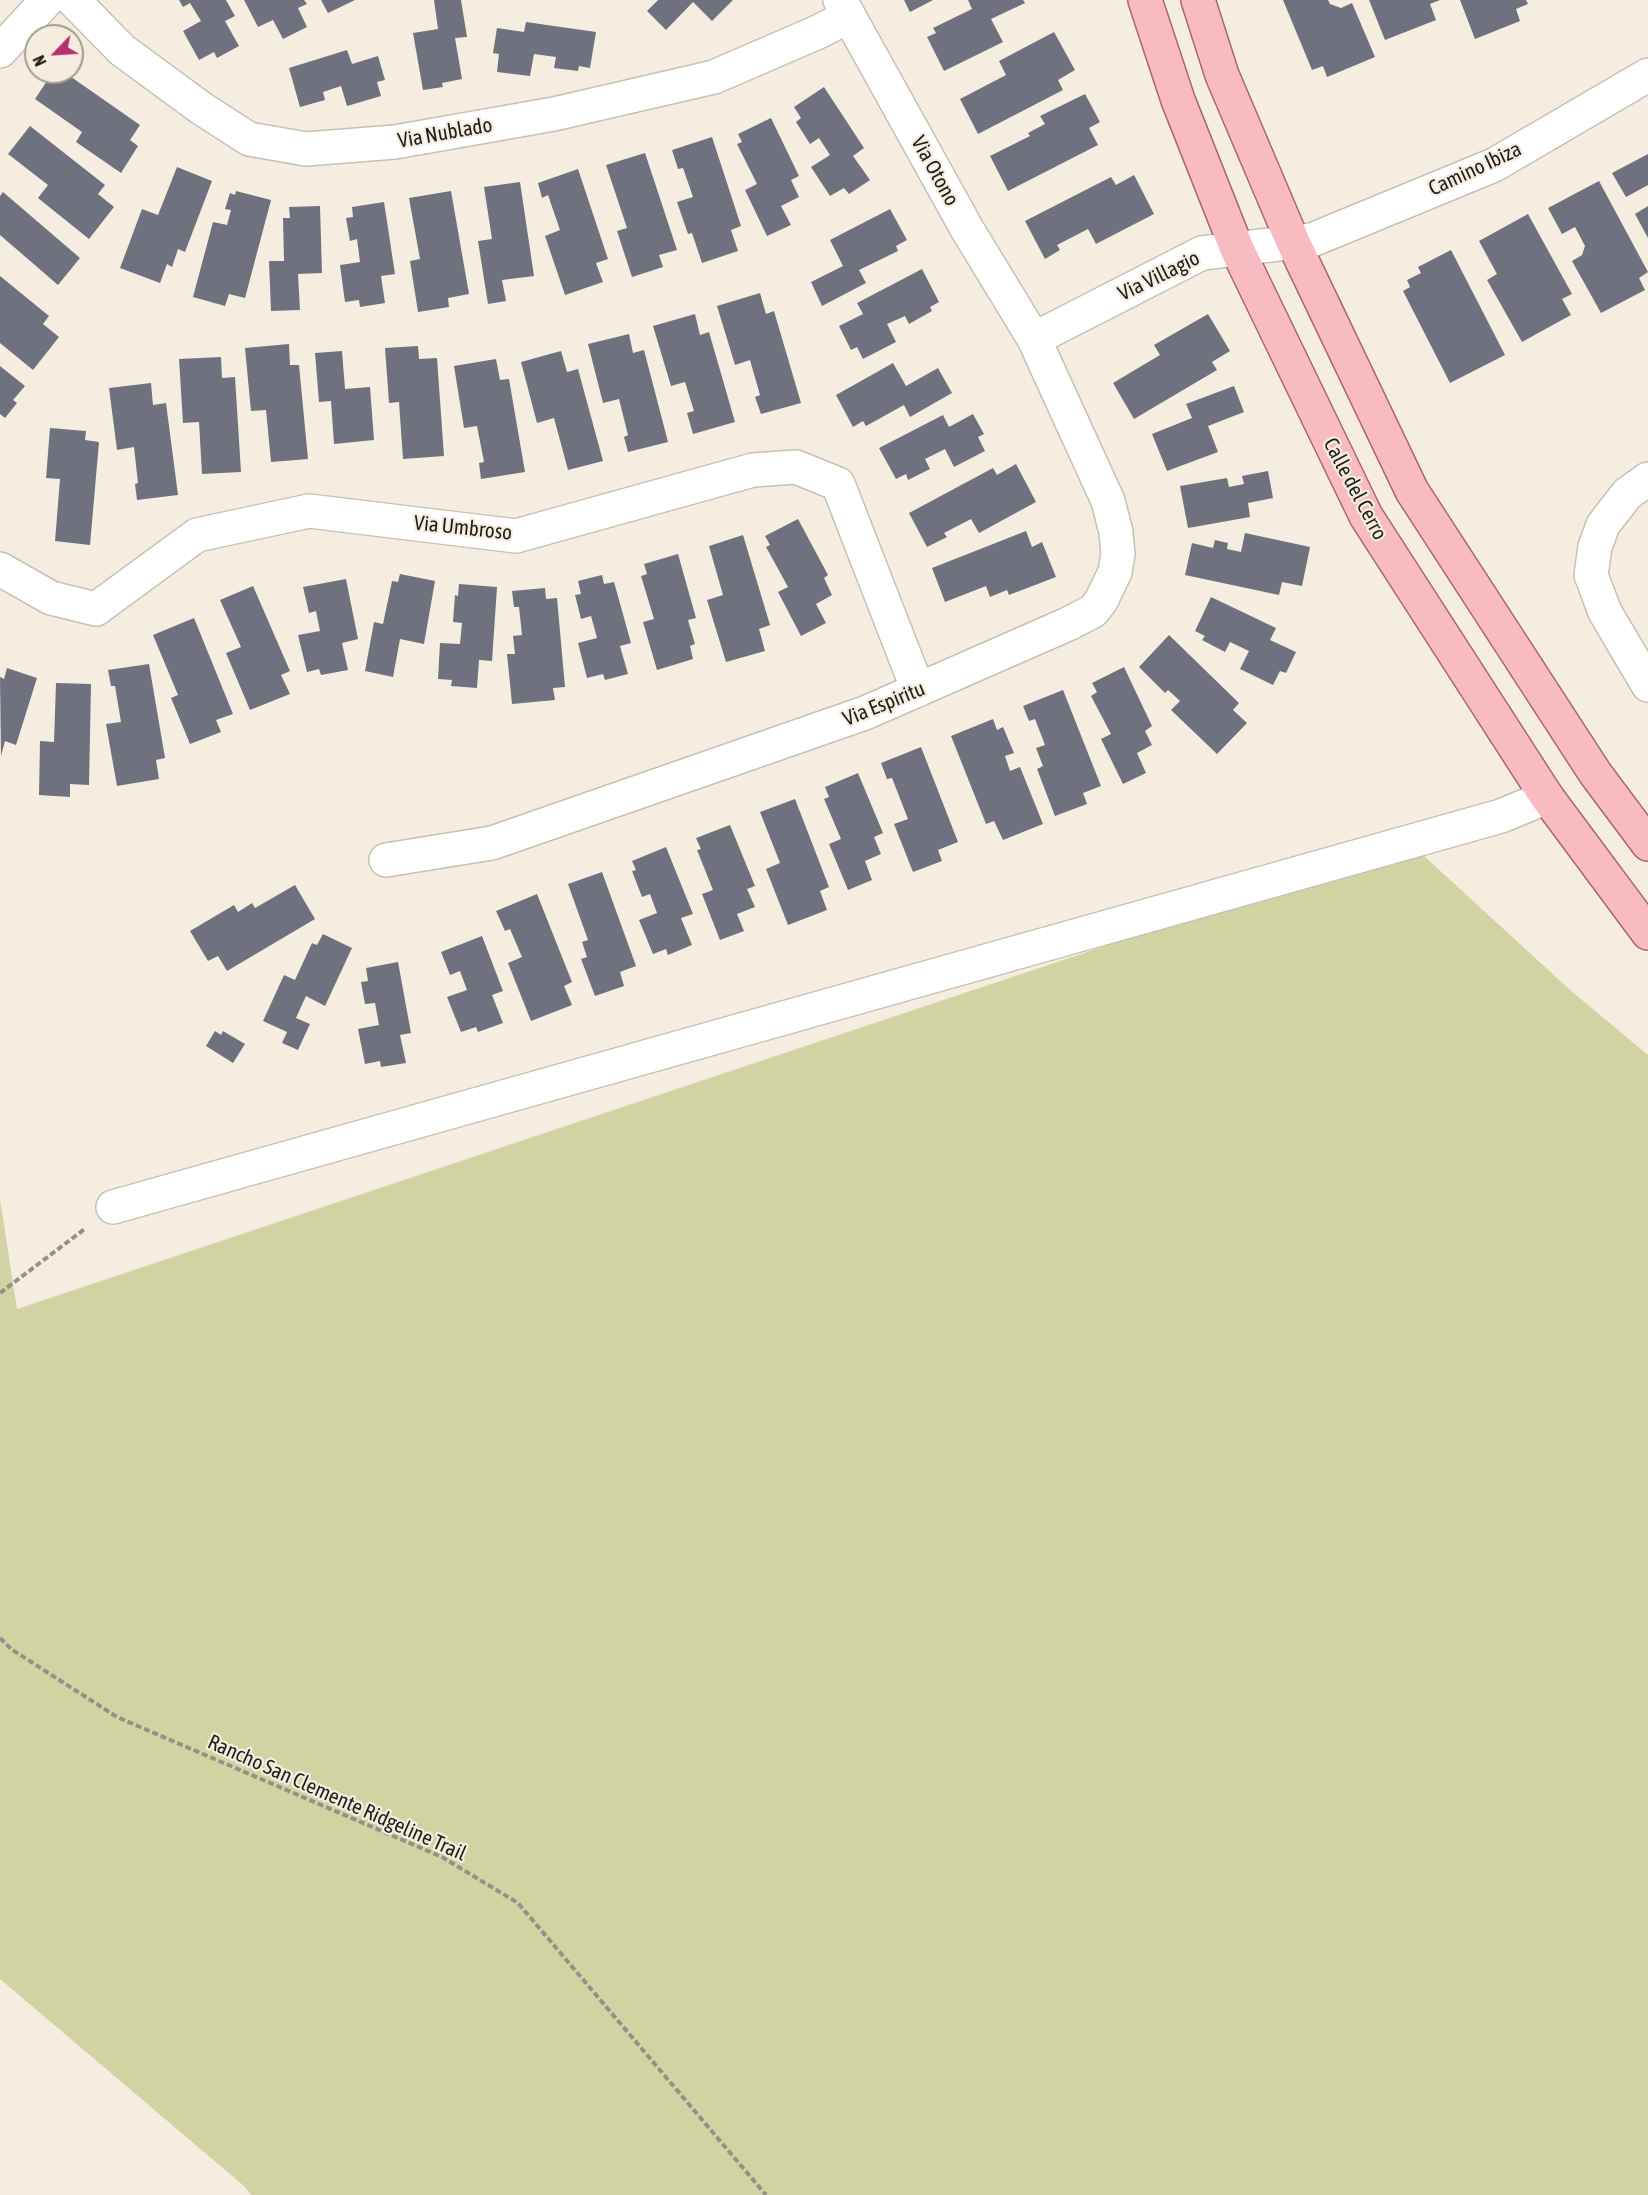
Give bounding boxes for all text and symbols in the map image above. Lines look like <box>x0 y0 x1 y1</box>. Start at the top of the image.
north arrow <box>24 24 84 84</box>
text: N <box>29 53 50 69</box>
street label: Via Nublado <box>396 112 494 154</box>
street label: Via Otono <box>906 132 964 210</box>
street label: Camino Ibiza <box>1425 137 1525 201</box>
street label: Via Villagio <box>1114 245 1204 307</box>
street label: Calle del Cerro <box>1318 434 1392 544</box>
street label: Via Umbroso <box>413 510 513 546</box>
street label: Via Espiritu <box>839 676 929 732</box>
street label: Rancho San Clemente Ridgeline Trail <box>204 1729 470 1867</box>

